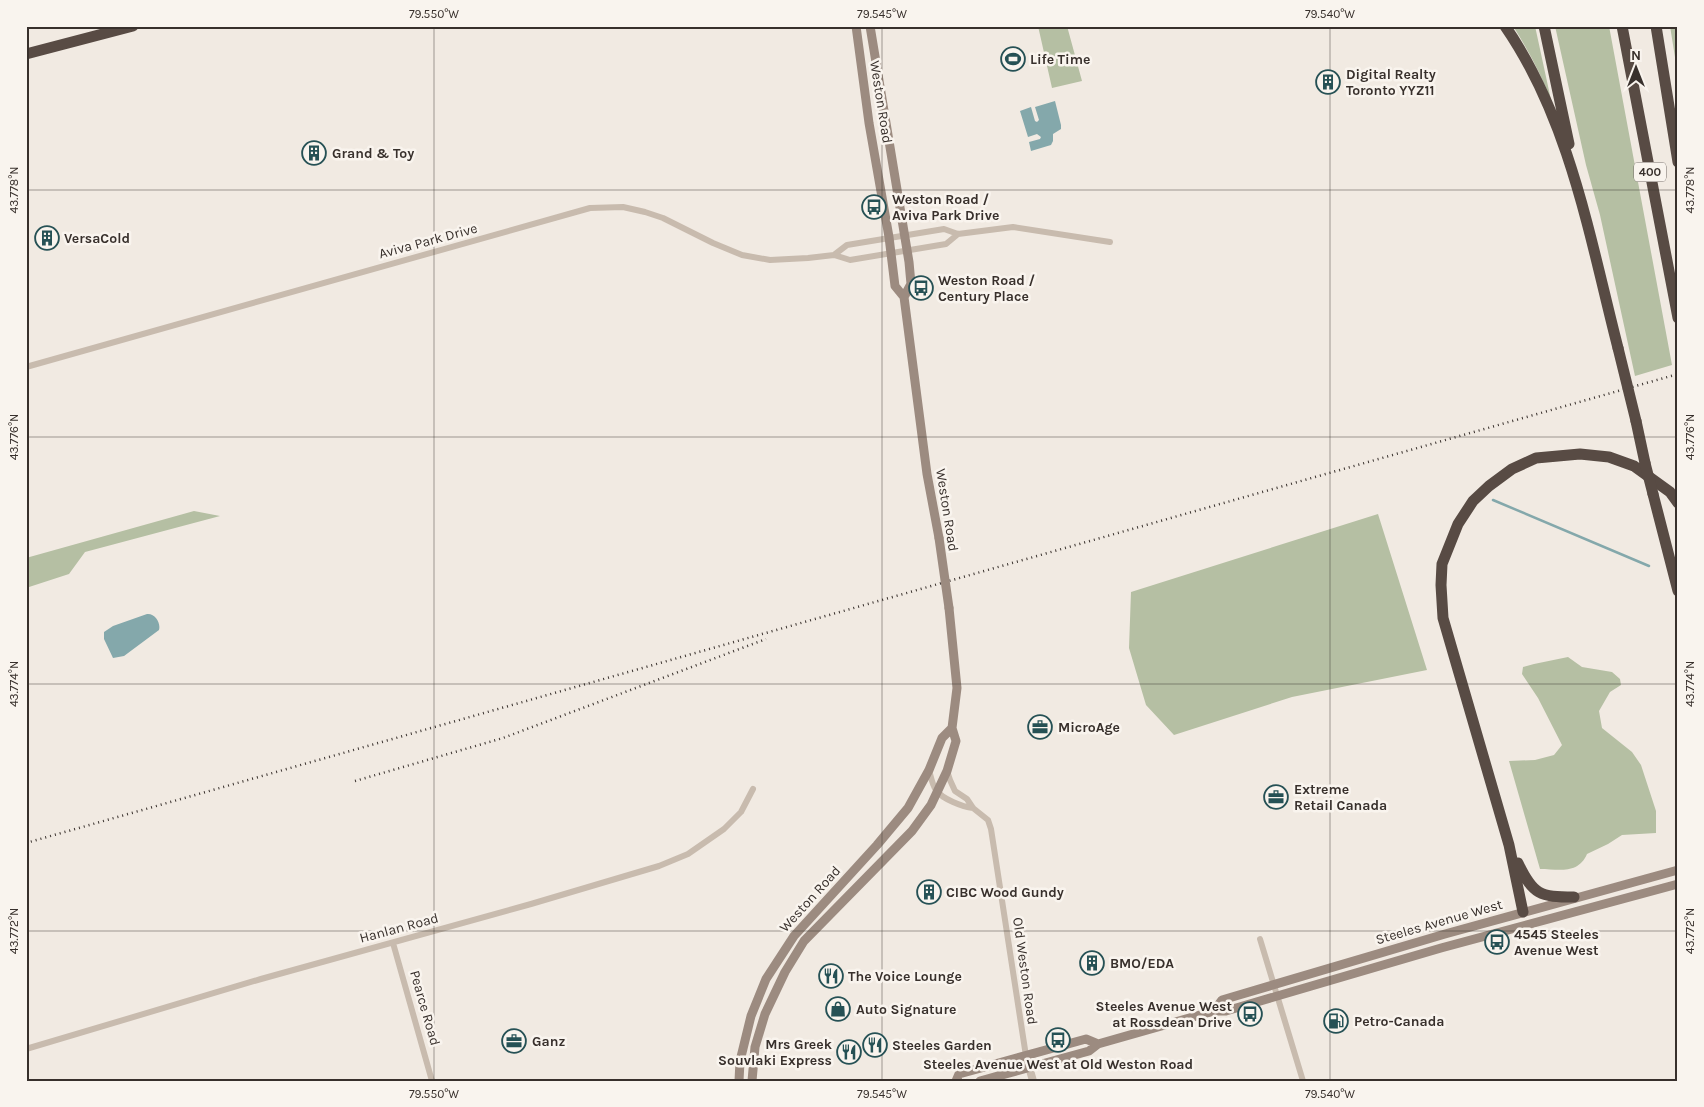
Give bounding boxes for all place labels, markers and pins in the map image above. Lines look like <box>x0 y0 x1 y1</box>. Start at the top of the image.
sports icon: Life Time <box>1000 46 1026 72</box>
place label: Life Time <box>1030 51 1090 68</box>
place label: Digital Realty Toronto YYZ11 <box>1346 66 1436 99</box>
building icon: Digital Realty Toronto YYZ11 <box>1315 69 1341 95</box>
building icon: Grand & Toy <box>301 140 327 166</box>
place label: Grand & Toy <box>332 145 414 162</box>
place label: Weston Road / Aviva Park Drive <box>892 191 999 224</box>
bus stop icon: Weston Road / Aviva Park Drive <box>861 194 887 220</box>
building icon: VersaCold <box>34 225 60 251</box>
place label: VersaCold <box>64 230 130 247</box>
place label: Weston Road / Century Place <box>938 272 1035 305</box>
bus stop icon: Weston Road / Century Place <box>908 275 934 301</box>
office icon: MicroAge <box>1027 714 1053 740</box>
place label: MicroAge <box>1058 719 1120 736</box>
place label: Extreme Retail Canada <box>1294 781 1387 814</box>
office icon: Extreme Retail Canada <box>1263 784 1289 810</box>
building icon: CIBC Wood Gundy <box>916 879 942 905</box>
place label: CIBC Wood Gundy <box>946 884 1064 901</box>
place label: 4545 Steeles Avenue West <box>1514 926 1599 959</box>
bus stop icon: 4545 Steeles Avenue West <box>1484 929 1510 955</box>
building icon: BMO/EDA <box>1079 950 1105 976</box>
place label: BMO/EDA <box>1110 955 1174 972</box>
restaurant icon: The Voice Lounge <box>818 963 844 989</box>
place label: The Voice Lounge <box>848 968 962 985</box>
shop icon: Auto Signature <box>825 996 851 1022</box>
place label: Steeles Avenue West at Rossdean Drive <box>1095 998 1232 1031</box>
place label: Auto Signature <box>856 1001 956 1018</box>
bus stop icon: Steeles Avenue West at Rossdean Drive <box>1237 1001 1263 1027</box>
fuel station icon: Petro-Canada <box>1323 1008 1349 1034</box>
place label: Petro-Canada <box>1354 1013 1444 1030</box>
bus stop icon: Steeles Avenue West at Old Weston Road <box>1045 1027 1071 1053</box>
office icon: Ganz <box>501 1028 527 1054</box>
restaurant icon: Steeles Garden <box>862 1032 888 1058</box>
place label: Ganz <box>532 1033 565 1050</box>
place label: Mrs Greek Souvlaki Express <box>718 1036 833 1069</box>
place label: Steeles Garden <box>892 1037 992 1054</box>
restaurant icon: Mrs Greek Souvlaki Express <box>836 1039 862 1065</box>
place label: Steeles Avenue West at Old Weston Road <box>923 1056 1193 1073</box>

